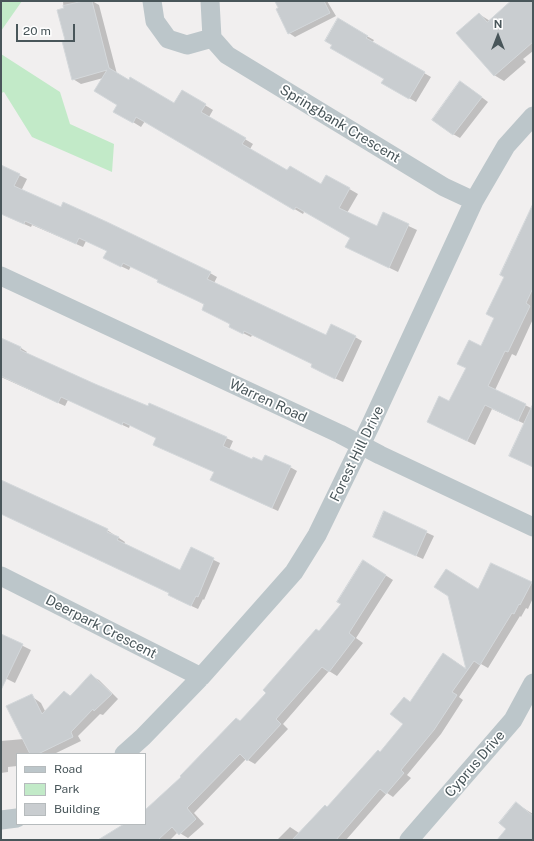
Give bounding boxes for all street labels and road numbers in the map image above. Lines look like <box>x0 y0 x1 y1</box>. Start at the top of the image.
street label: Springbank Crescent <box>277 81 403 167</box>
street label: Warren Road <box>226 376 310 426</box>
street label: Forest Hill Drive <box>327 403 387 505</box>
street label: Deerpark Crescent <box>43 592 159 662</box>
street label: Cyprus Drive <box>441 727 509 801</box>

